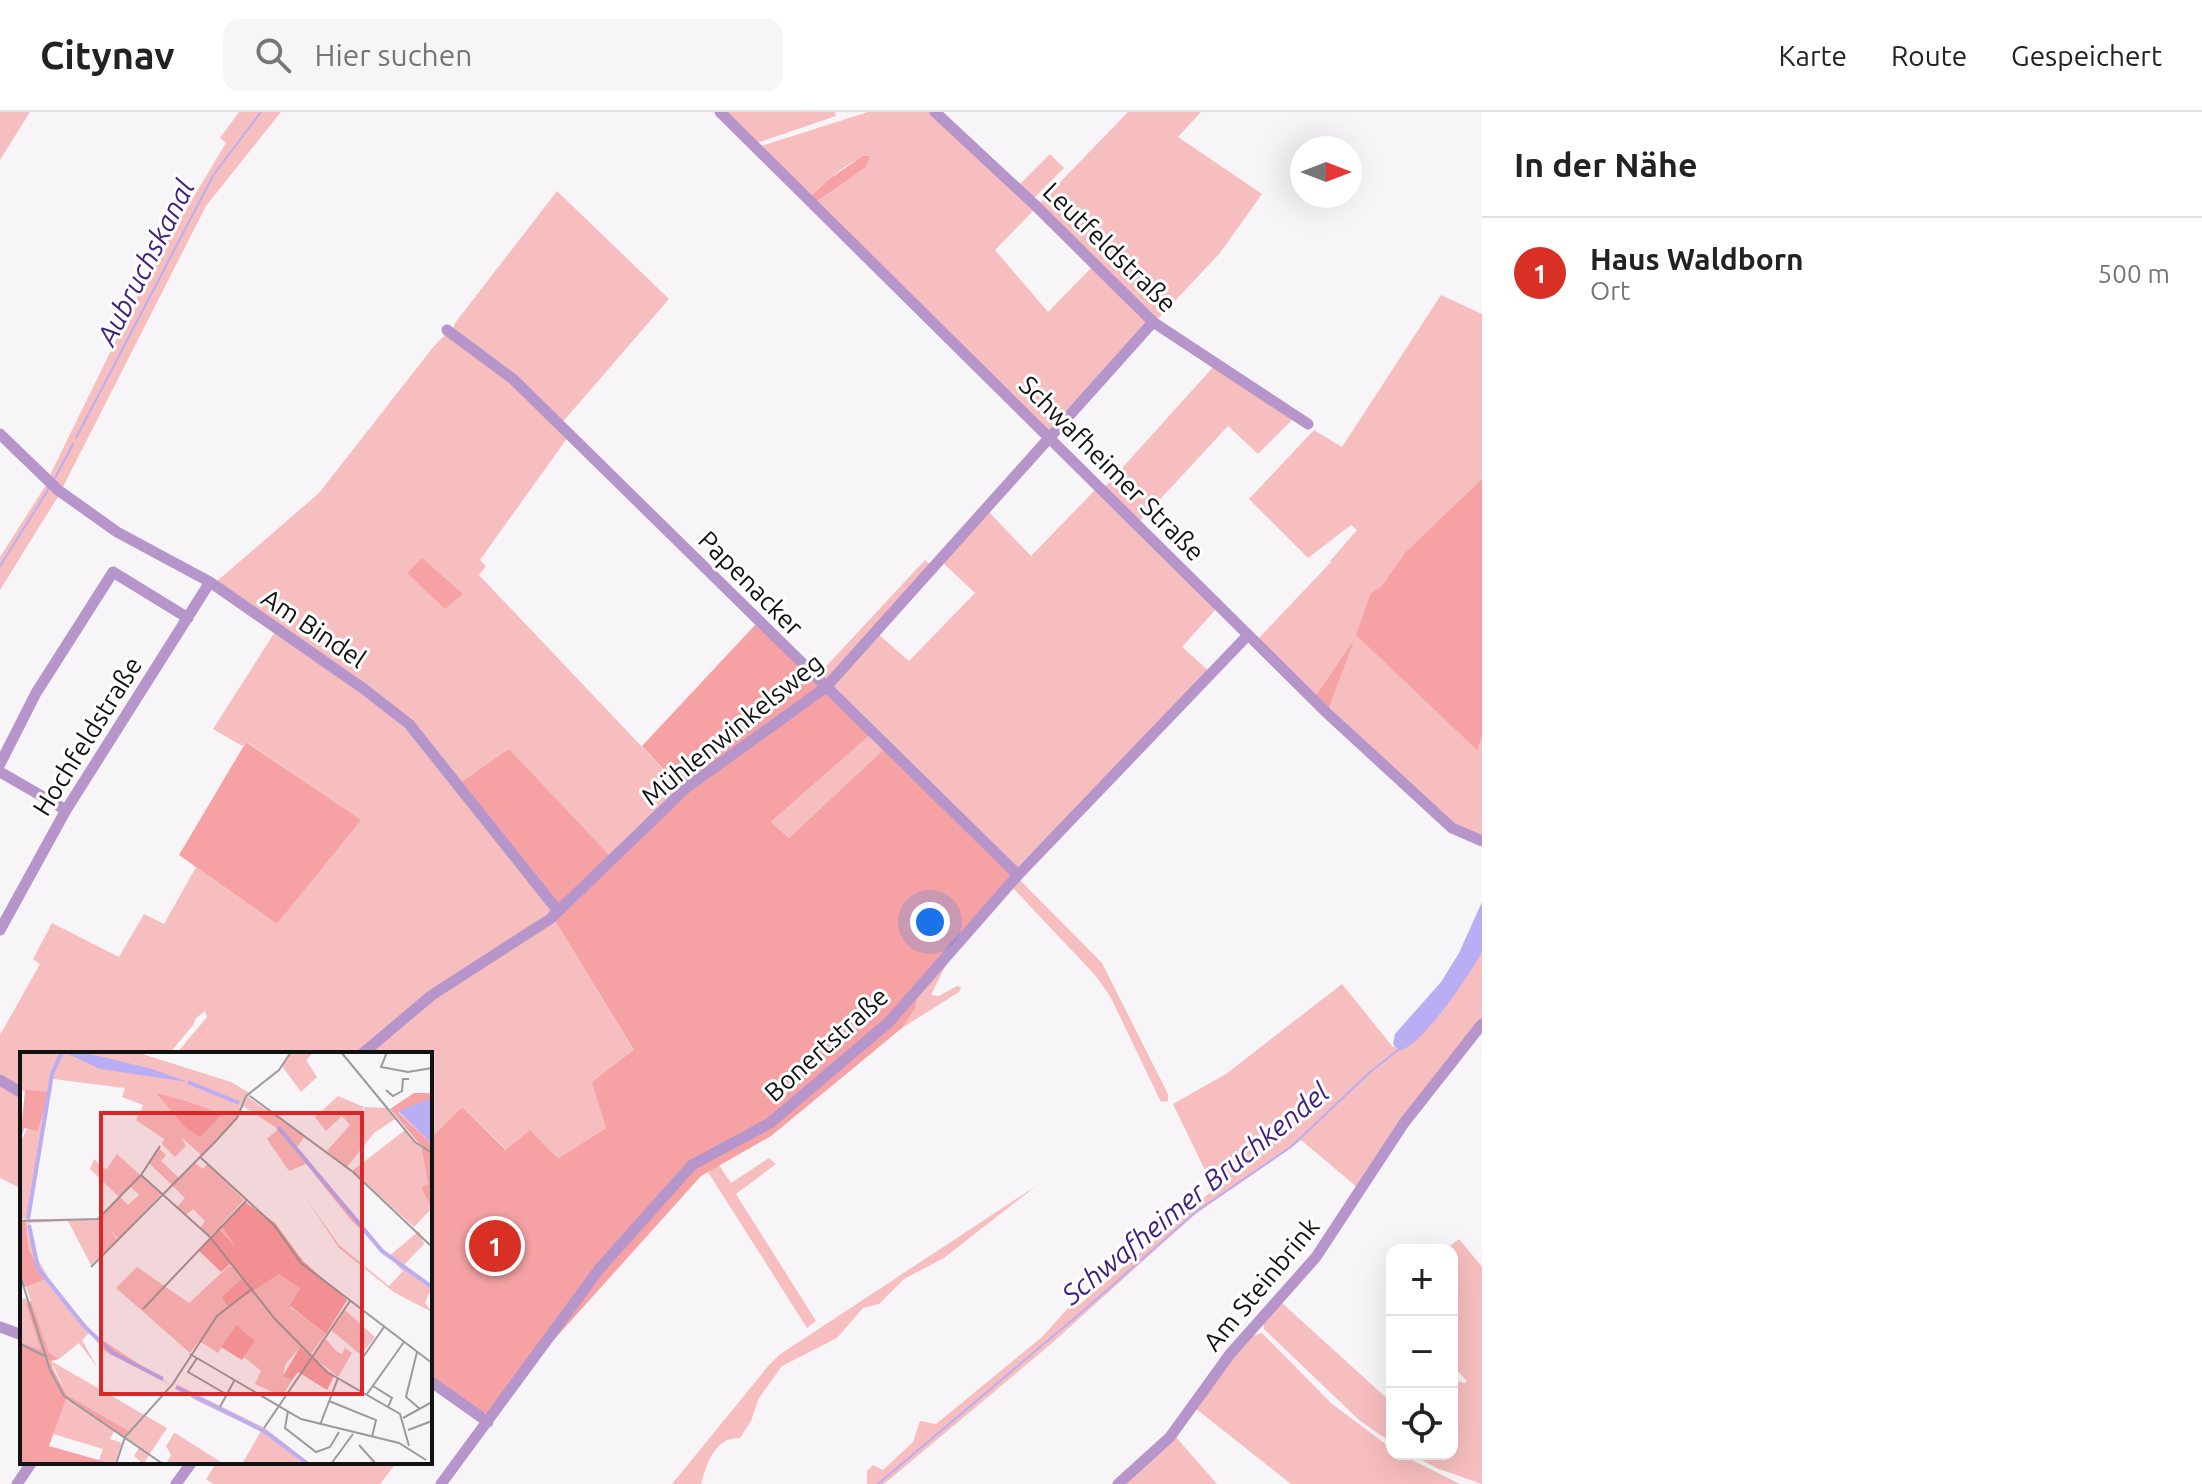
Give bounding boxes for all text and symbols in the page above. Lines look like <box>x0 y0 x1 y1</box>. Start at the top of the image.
search box <box>223 19 783 91</box>
icon: search <box>251 33 295 77</box>
text: Citynav <box>40 34 175 76</box>
text: Hier suchen <box>315 38 472 72</box>
text: Karte <box>1778 40 1847 71</box>
text: Route <box>1891 40 1967 71</box>
text: Gespeichert <box>2011 40 2162 71</box>
north arrow <box>1290 136 1362 208</box>
text: In der Nähe <box>1514 145 1697 183</box>
water label: Aubruchskanal <box>89 174 200 352</box>
street label: Leutfeldstraße <box>1037 176 1183 318</box>
text: Haus Waldborn <box>1590 242 1804 276</box>
text: 1 <box>1533 259 1547 288</box>
text: 500 m <box>2098 259 2170 288</box>
text: Ort <box>1590 276 1630 305</box>
street label: Schwafheimer Straße <box>1014 370 1210 566</box>
street label: Papenacker <box>693 525 809 641</box>
street label: Am Bindel <box>256 583 372 673</box>
street label: Mühlenwinkelsweg <box>636 647 828 811</box>
street label: Hochfeldstraße <box>27 651 147 821</box>
your location <box>910 902 950 942</box>
street label: Bonertstraße <box>758 981 894 1107</box>
inset map <box>20 1052 432 1464</box>
water label: Schwafheimer Bruchkendel <box>1055 1076 1335 1311</box>
street label: Am Steinbrink <box>1197 1212 1325 1356</box>
pin: 1 <box>469 1216 521 1276</box>
map controls <box>1386 1244 1458 1460</box>
button: + <box>1386 1244 1458 1316</box>
button: − <box>1386 1316 1458 1388</box>
button: locate <box>1386 1388 1458 1460</box>

